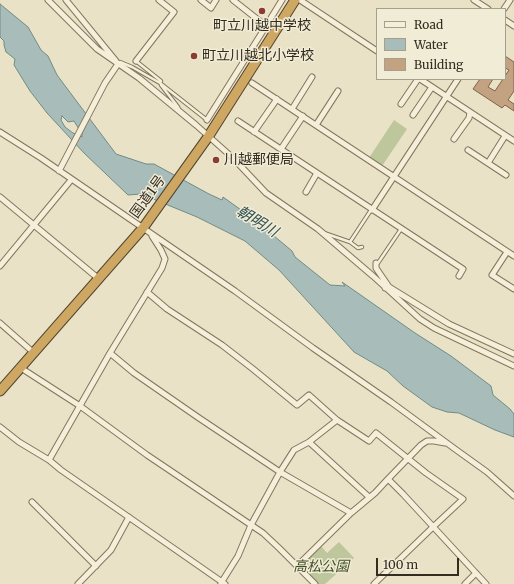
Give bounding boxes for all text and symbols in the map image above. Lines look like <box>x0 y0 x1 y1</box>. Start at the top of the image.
marker: 町立川越中学校 <box>257 6 267 16</box>
legend <box>376 8 506 80</box>
text: Road <box>414 17 443 32</box>
place label: 町立川越中学校 <box>213 18 311 34</box>
text: Water <box>414 37 448 52</box>
place label: 町立川越北小学校 <box>202 48 314 64</box>
marker: 町立川越北小学校 <box>189 51 199 61</box>
text: Building <box>414 57 463 72</box>
place label: 川越郵便局 <box>224 152 294 168</box>
marker: 川越郵便局 <box>211 155 221 165</box>
street label: 国道1号 <box>127 173 169 221</box>
water label: 朝明川 <box>233 203 281 241</box>
scale bar <box>378 550 461 576</box>
text: 100 m <box>383 557 418 572</box>
park label: 高松公園 <box>293 559 349 575</box>

